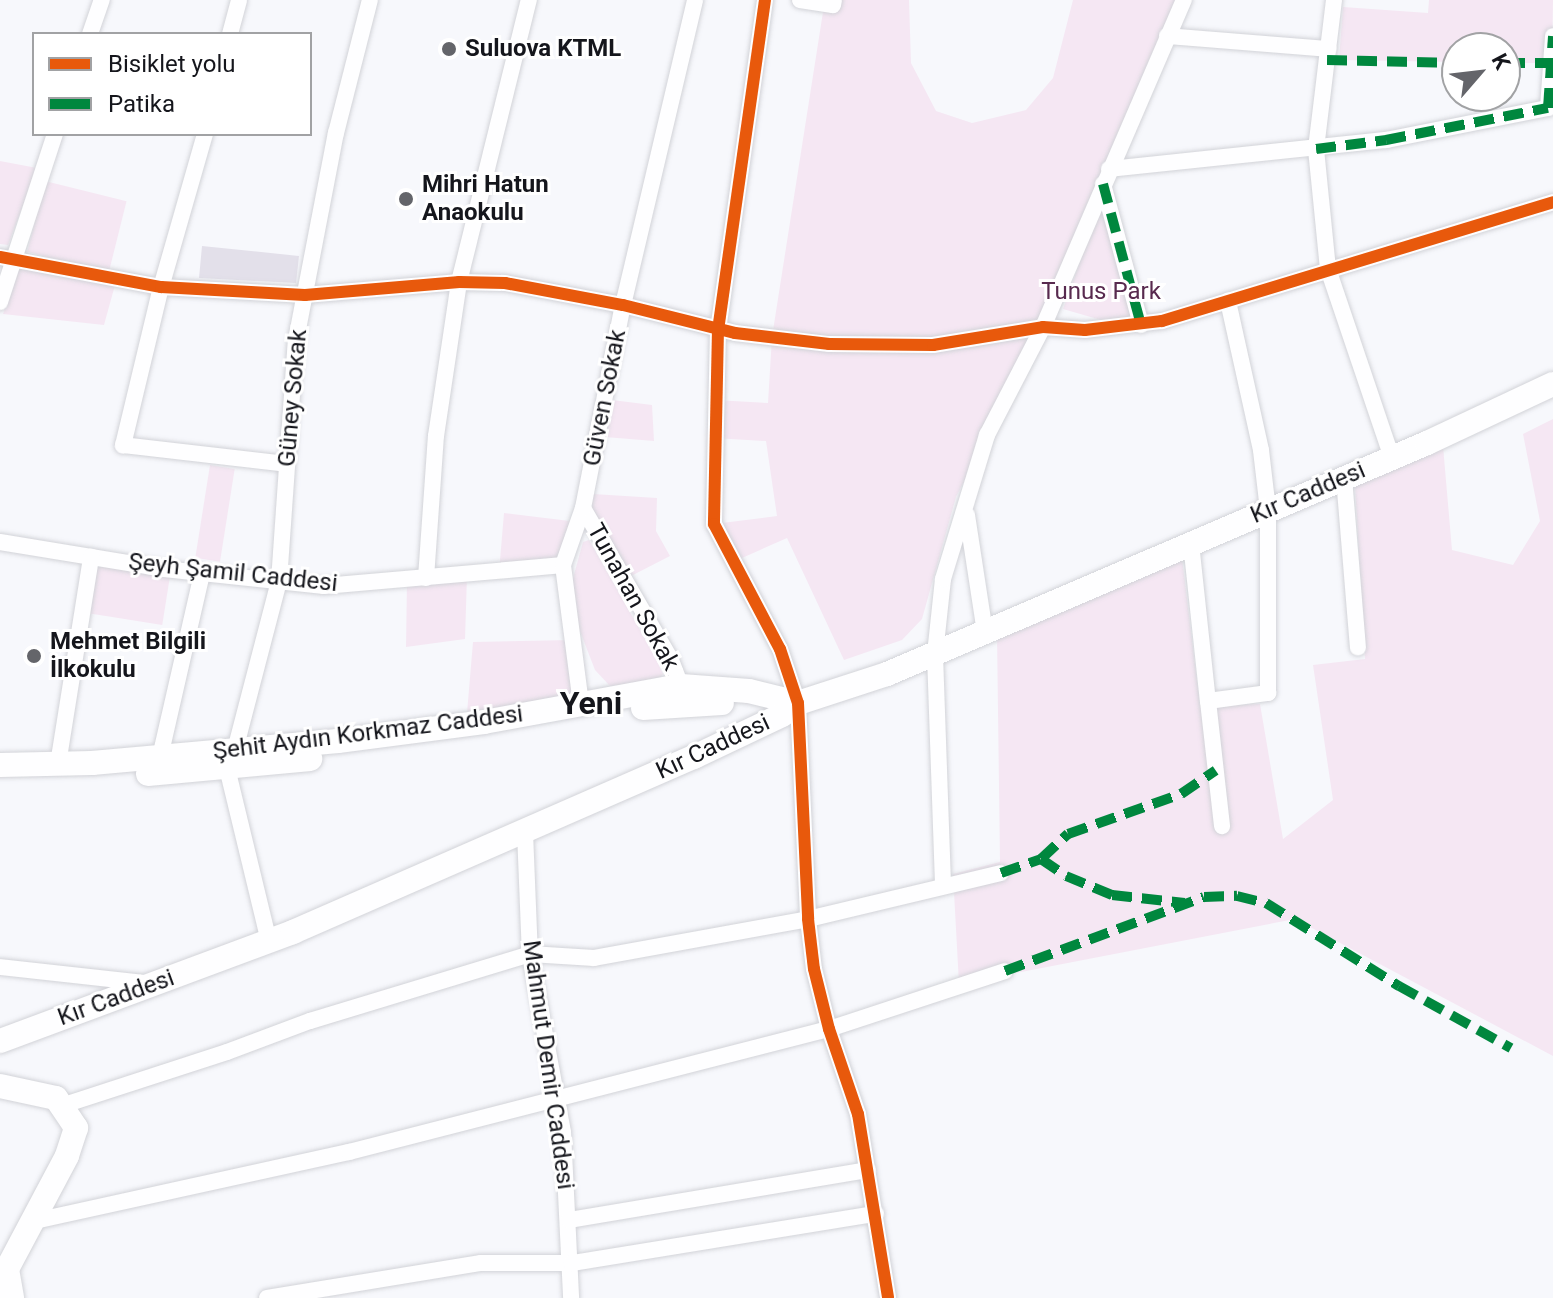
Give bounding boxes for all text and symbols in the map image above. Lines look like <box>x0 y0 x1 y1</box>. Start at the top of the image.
legend <box>32 32 312 136</box>
north arrow <box>1441 32 1521 112</box>
place label: Suluova KTML <box>465 35 621 63</box>
marker: Suluova KTML <box>440 40 458 58</box>
text: K <box>1487 49 1515 73</box>
text: Bisiklet yolu <box>108 50 235 78</box>
text: Patika <box>108 90 175 118</box>
place label: Mihri Hatun Anaokulu <box>422 171 549 227</box>
marker: Mihri Hatun Anaokulu <box>397 190 415 208</box>
park label: Tunus Park <box>1041 278 1161 306</box>
street label: Güven Sokak <box>578 327 632 469</box>
street label: Güney Sokak <box>273 328 313 468</box>
street label: Kır Caddesi <box>1246 456 1370 530</box>
street label: Tunahan Sokak <box>581 518 685 676</box>
street label: Şeyh Şamil Caddesi <box>127 548 339 598</box>
place label: Mehmet Bilgili İlkokulu <box>50 628 206 684</box>
marker: Mehmet Bilgili İlkokulu <box>25 647 43 665</box>
district label: Yeni <box>560 684 622 722</box>
street label: Şehit Aydın Korkmaz Caddesi <box>211 700 525 766</box>
street label: Kır Caddesi <box>652 708 774 786</box>
street label: Mahmut Demir Caddesi <box>516 938 580 1192</box>
street label: Kır Caddesi <box>54 964 178 1032</box>

